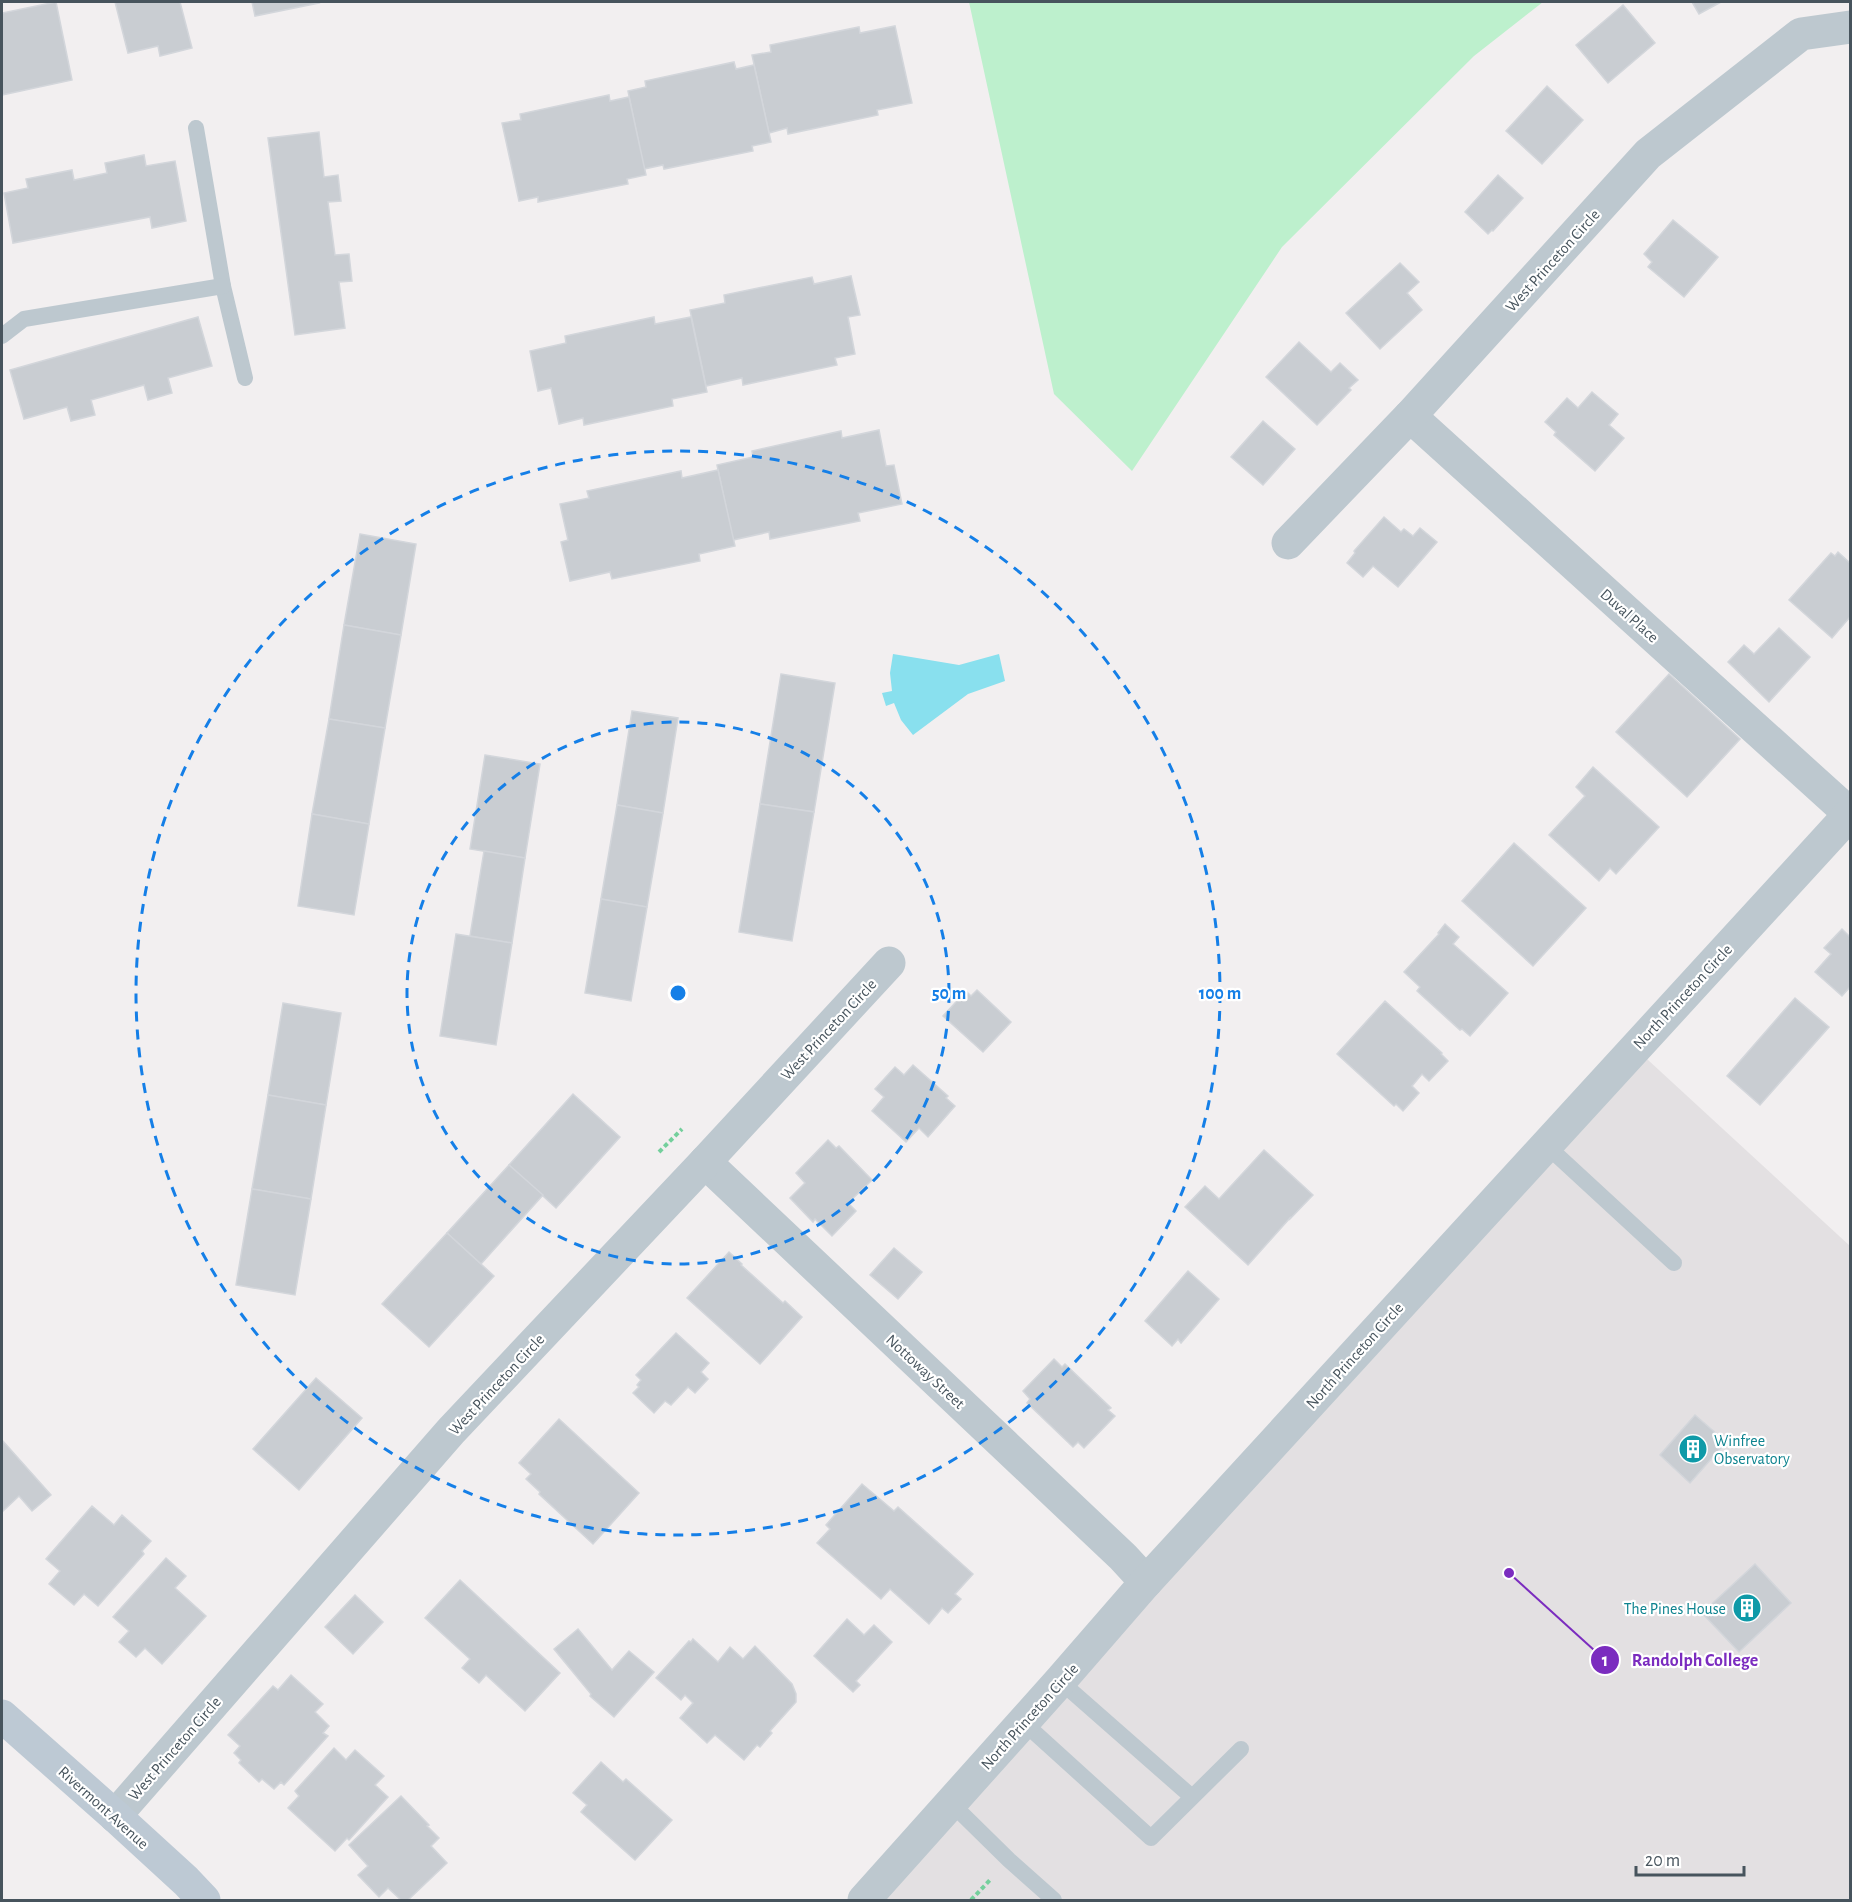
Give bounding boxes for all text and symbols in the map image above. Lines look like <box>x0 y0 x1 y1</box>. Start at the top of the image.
street label: West Princeton Circle <box>1503 206 1603 315</box>
street label: Duval Place <box>1597 586 1661 646</box>
street label: North Princeton Circle <box>1630 941 1735 1052</box>
street label: West Princeton Circle <box>778 976 880 1083</box>
centre of rings <box>668 983 688 1003</box>
text: 50 m <box>932 985 966 1003</box>
text: 100 m <box>1199 985 1241 1003</box>
street label: North Princeton Circle <box>1303 1299 1406 1412</box>
street label: West Princeton Circle <box>446 1331 548 1438</box>
street label: Nottoway Street <box>882 1331 968 1413</box>
building icon: Winfree Observatory <box>1677 1433 1709 1465</box>
place label: Winfree Observatory <box>1714 1433 1790 1468</box>
building icon: The Pines House <box>1731 1592 1763 1624</box>
place label: The Pines House <box>1624 1601 1726 1617</box>
callout: Randolph College <box>1590 1642 1771 1678</box>
text: 1 <box>1602 1652 1608 1670</box>
text: Randolph College <box>1632 1652 1758 1670</box>
street label: North Princeton Circle <box>978 1660 1081 1773</box>
street label: West Princeton Circle <box>125 1694 224 1804</box>
street label: Rivermont Avenue <box>55 1763 151 1852</box>
scale bar <box>1636 1839 1744 1877</box>
text: 20 m <box>1645 1852 1680 1870</box>

